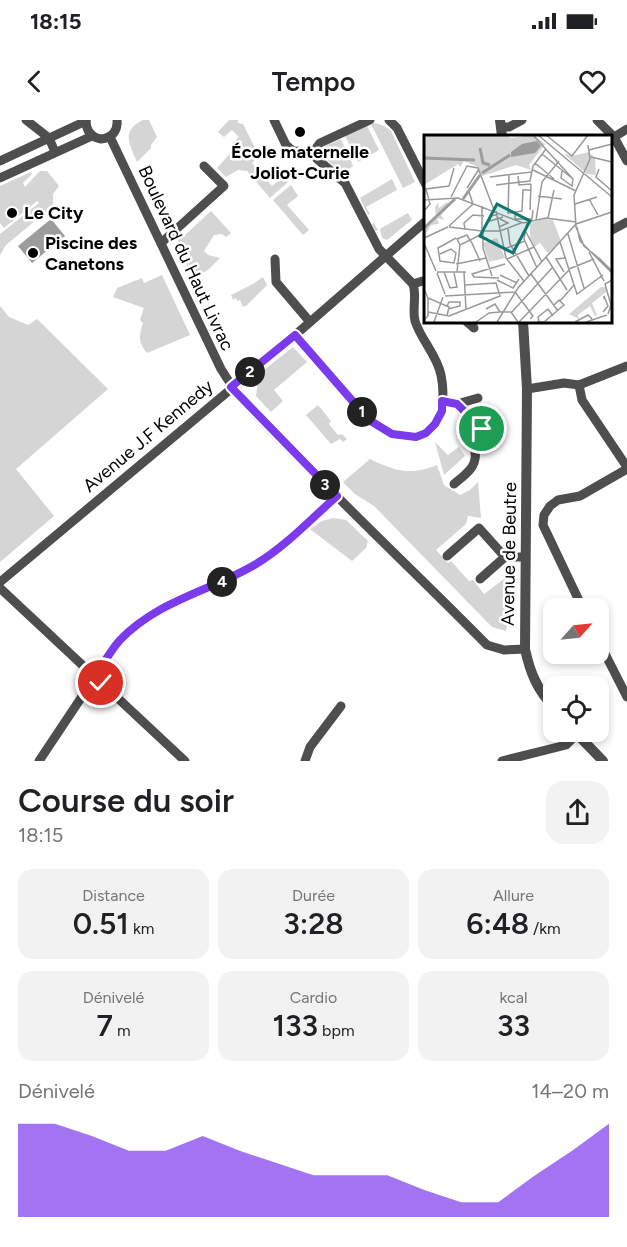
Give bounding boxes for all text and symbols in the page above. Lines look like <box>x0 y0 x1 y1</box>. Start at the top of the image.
text: 18:15 <box>30 8 81 35</box>
icon: back <box>18 65 51 98</box>
text: Tempo <box>272 65 355 98</box>
icon: heart <box>576 65 609 98</box>
marker: École maternelle Joliot-Curie <box>293 125 307 139</box>
inset map <box>424 135 612 322</box>
place label: École maternelle Joliot-Curie <box>231 141 369 184</box>
street label: Boulevard du Haut Livrac <box>133 162 239 354</box>
place label: Le City <box>24 202 84 224</box>
marker: Le City <box>5 206 19 220</box>
place label: Piscine des Canetons <box>45 232 138 275</box>
marker: Piscine des Canetons <box>26 246 40 260</box>
pin: 2 <box>235 357 265 387</box>
text: 2 <box>245 362 255 381</box>
street label: Avenue J.F Kennedy <box>78 375 218 497</box>
pin: 1 <box>347 397 377 427</box>
text: 1 <box>359 402 365 421</box>
pin <box>456 403 507 454</box>
icon: arrive <box>465 412 498 445</box>
pin: 3 <box>310 470 340 500</box>
text: 3 <box>321 475 329 494</box>
street label: Avenue de Beutre <box>497 482 521 626</box>
pin: 4 <box>207 567 237 597</box>
text: 4 <box>217 572 227 591</box>
north arrow <box>543 598 609 664</box>
map controls <box>543 598 609 742</box>
pin <box>75 657 126 708</box>
icon: check <box>84 666 117 699</box>
button: locate <box>543 676 609 742</box>
text: Course du soir <box>18 781 234 820</box>
button: share <box>546 781 609 844</box>
text: 18:15 <box>18 823 63 847</box>
text: Distance <box>82 886 145 905</box>
text: Durée <box>292 886 335 905</box>
text: Allure <box>493 886 534 905</box>
text: 0.51 <box>73 905 129 942</box>
text: 3:28 <box>283 905 344 942</box>
text: 6:48 <box>466 905 529 942</box>
text: km <box>129 919 154 938</box>
text: /km <box>529 919 561 938</box>
text: Dénivelé <box>83 988 144 1007</box>
text: Cardio <box>290 988 337 1007</box>
text: kcal <box>500 988 527 1007</box>
text: 7 <box>96 1007 113 1044</box>
text: 133 <box>272 1007 318 1044</box>
text: 33 <box>497 1007 530 1044</box>
text: m <box>113 1021 131 1040</box>
text: bpm <box>318 1021 355 1040</box>
text: Dénivelé <box>18 1079 95 1103</box>
text: 14–20 m <box>531 1079 609 1103</box>

